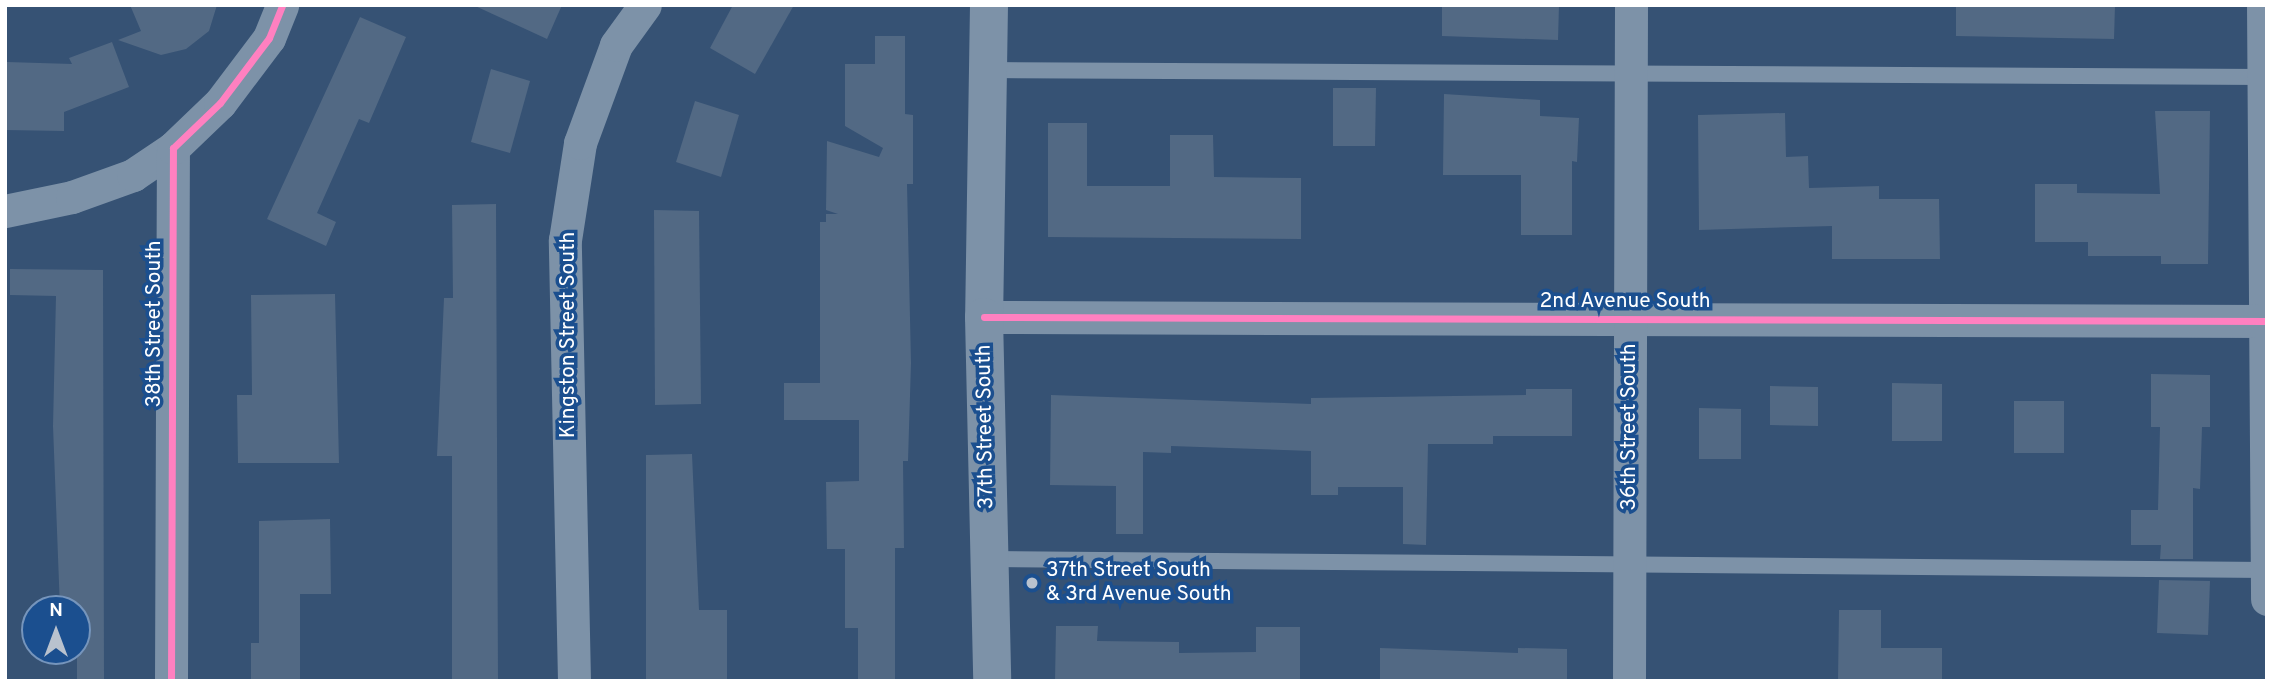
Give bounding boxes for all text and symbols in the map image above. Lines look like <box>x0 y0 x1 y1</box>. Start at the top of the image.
street label: Kingston Street South <box>556 232 582 438</box>
street label: 38th Street South <box>142 240 168 408</box>
street label: 2nd Avenue South <box>1539 289 1711 315</box>
street label: 36th Street South <box>1617 343 1643 511</box>
street label: 37th Street South <box>972 344 1000 510</box>
place label: 37th Street South & 3rd Avenue South <box>1046 558 1232 608</box>
marker: 37th Street South & 3rd Avenue South <box>1024 575 1040 591</box>
north arrow <box>21 595 91 665</box>
text: N <box>49 599 63 623</box>

